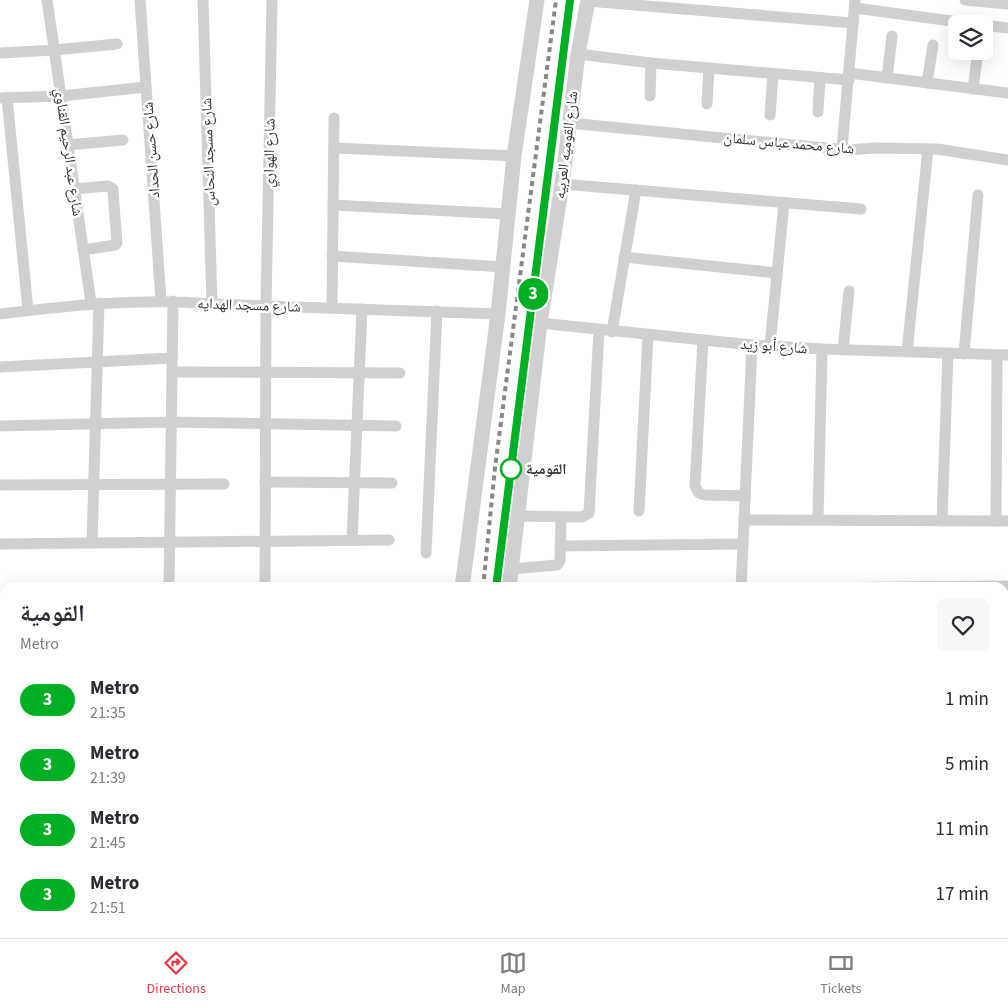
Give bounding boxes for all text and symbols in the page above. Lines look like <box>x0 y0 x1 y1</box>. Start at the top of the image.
map controls <box>948 15 993 60</box>
button: layers <box>948 15 993 60</box>
street label: شارع عبد الرحيم القناوي <box>48 87 88 218</box>
street label: شارع القوميه العربيه <box>549 90 584 200</box>
street label: شارع مسجد النحاس <box>196 97 221 207</box>
street label: شارع حسن الحداد <box>138 101 165 199</box>
street label: شارع الهواري <box>258 118 281 188</box>
street label: شارع محمد عباس سلمان <box>723 127 855 160</box>
line badge: 3 <box>517 278 549 310</box>
text: 3 <box>528 281 538 306</box>
street label: شارع مسجد الهدايه <box>197 293 301 318</box>
street label: شارع أبو زيد <box>740 334 808 359</box>
marker: القومية <box>500 458 522 480</box>
place label: القومية <box>526 459 567 480</box>
text: القومية <box>20 596 85 631</box>
button: heart <box>937 599 989 651</box>
text: Metro <box>20 633 59 655</box>
text: Metro <box>90 675 139 702</box>
text: 1 min <box>945 686 989 713</box>
text: 3 <box>43 687 52 712</box>
text: 21:35 <box>90 702 126 724</box>
text: Metro <box>90 740 139 767</box>
text: 5 min <box>945 751 989 778</box>
text: 3 <box>43 752 52 777</box>
text: 21:39 <box>90 767 126 789</box>
text: Metro <box>90 805 139 832</box>
text: 11 min <box>935 816 989 843</box>
text: 3 <box>43 817 52 842</box>
text: 21:45 <box>90 832 126 854</box>
text: Metro <box>90 870 139 897</box>
text: 17 min <box>935 881 989 908</box>
text: 3 <box>43 882 52 907</box>
text: 21:51 <box>90 897 126 919</box>
tab: Directions <box>147 949 206 999</box>
tab: Map <box>499 949 527 999</box>
tab: Tickets <box>820 949 861 999</box>

